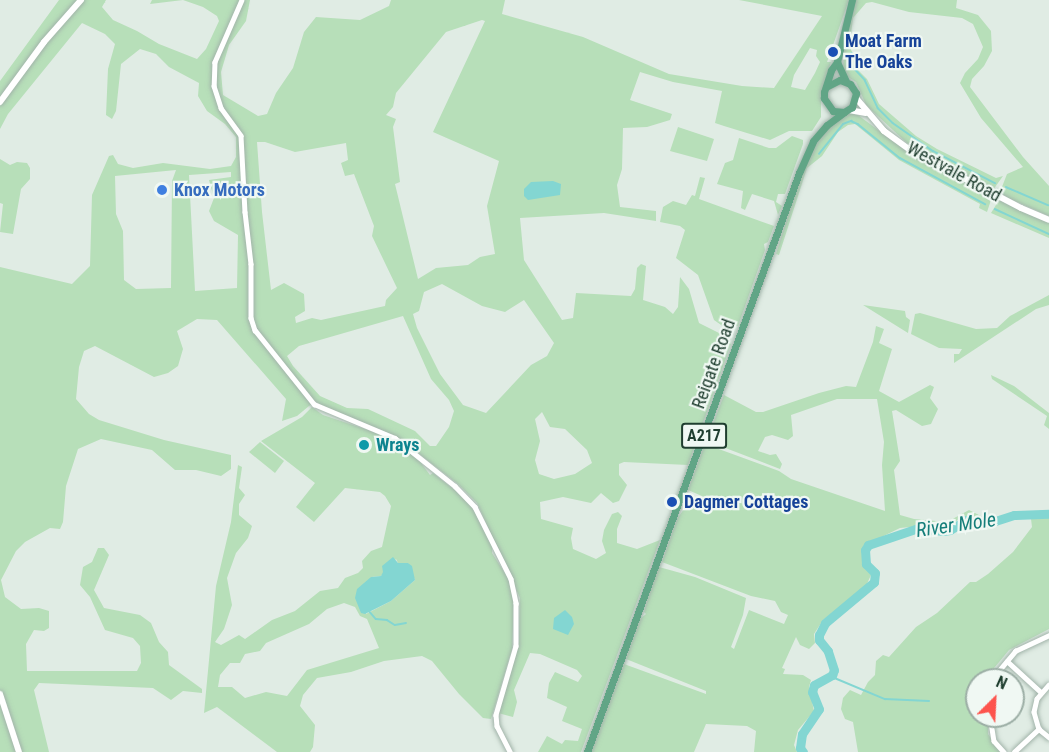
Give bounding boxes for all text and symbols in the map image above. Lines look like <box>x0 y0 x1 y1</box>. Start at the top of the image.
place label: Moat Farm The Oaks <box>845 31 922 74</box>
marker: Moat Farm The Oaks <box>826 45 840 59</box>
street label: Westvale Road <box>903 137 1005 207</box>
place label: Knox Motors <box>174 179 265 201</box>
marker: Knox Motors <box>155 183 169 197</box>
street label: Reigate Road <box>688 316 740 412</box>
road number: A217 <box>680 423 728 449</box>
place label: Wrays <box>376 434 420 456</box>
marker: Wrays <box>357 438 371 452</box>
place label: Dagmer Cottages <box>684 491 808 513</box>
marker: Dagmer Cottages <box>665 495 679 509</box>
water label: River Mole <box>915 508 997 542</box>
north arrow <box>965 668 1025 728</box>
text: N <box>993 672 1010 694</box>

